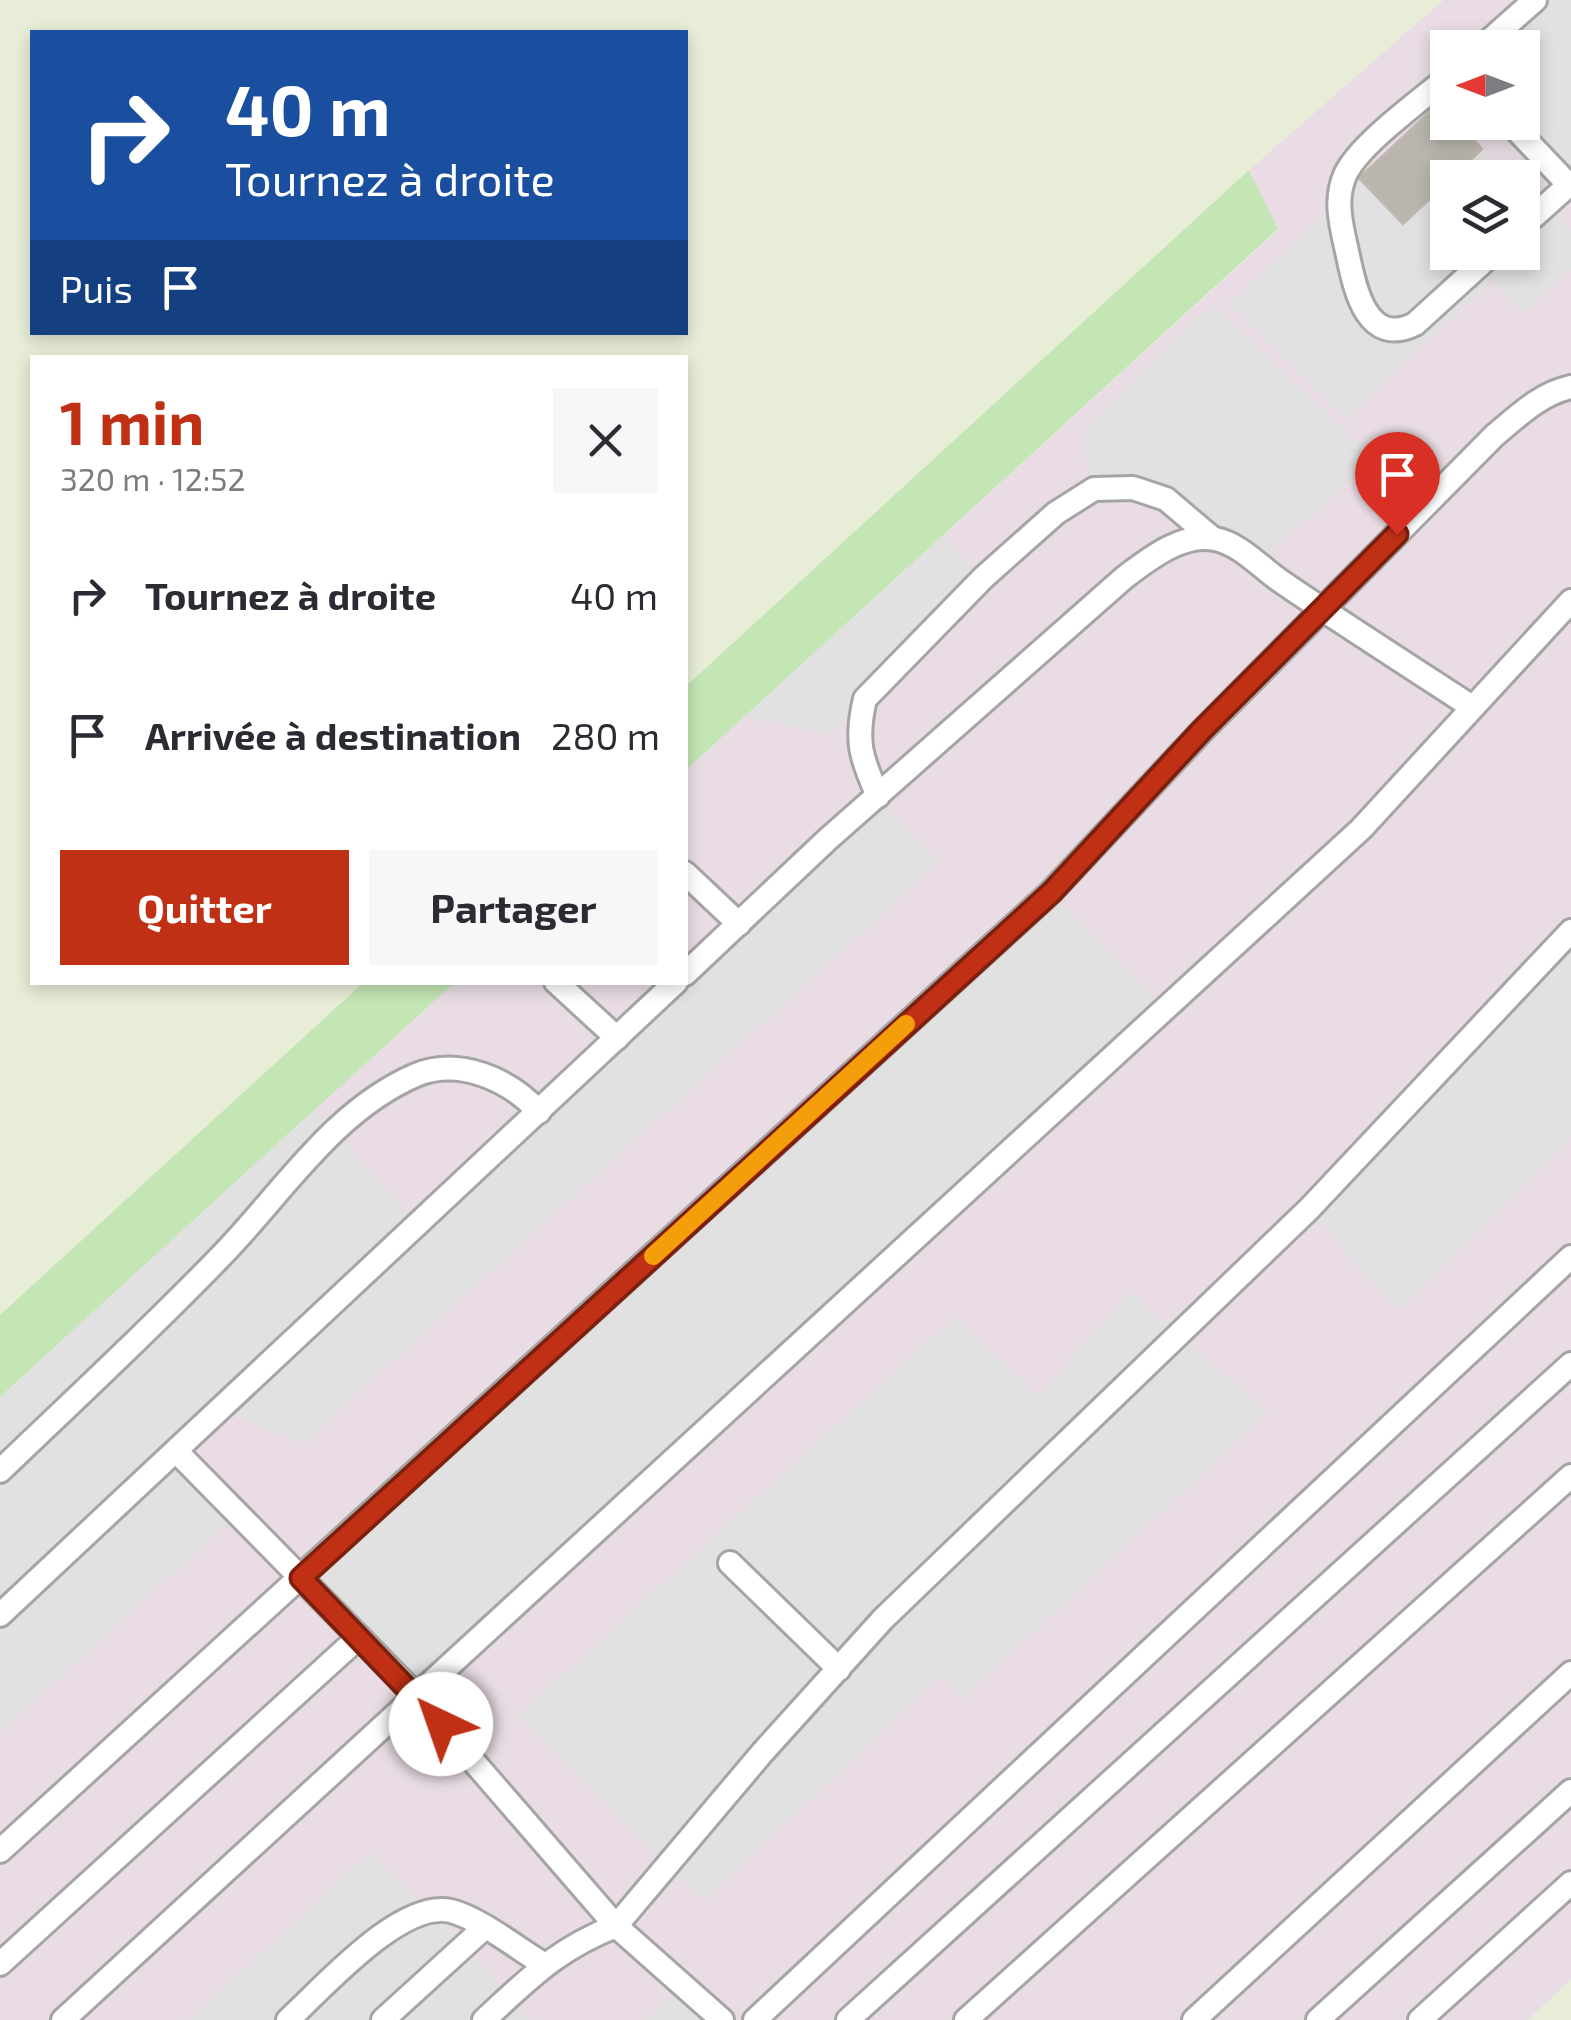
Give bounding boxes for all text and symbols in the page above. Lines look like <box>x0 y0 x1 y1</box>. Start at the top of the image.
north arrow <box>1430 30 1540 140</box>
map controls <box>1430 30 1540 270</box>
text: 40 m <box>225 66 391 150</box>
icon: right <box>60 70 190 200</box>
text: Tournez à droite <box>225 151 555 205</box>
button: layers <box>1430 160 1540 270</box>
icon: arrive <box>153 260 208 315</box>
text: Puis <box>60 265 133 311</box>
text: 1 min <box>60 385 204 457</box>
button: close <box>553 388 658 493</box>
pin <box>1355 432 1440 535</box>
icon: arrive <box>1370 447 1425 502</box>
text: 320 m · 12:52 <box>60 459 245 497</box>
icon: right <box>60 568 115 623</box>
text: Tournez à droite <box>145 572 436 618</box>
text: 40 m <box>570 572 658 618</box>
icon: arrive <box>60 708 115 763</box>
text: Arrivée à destination <box>145 712 521 758</box>
text: 280 m <box>551 712 660 758</box>
button: Quitter <box>60 850 349 965</box>
button: Partager <box>369 850 658 965</box>
position arrow <box>389 1672 493 1776</box>

